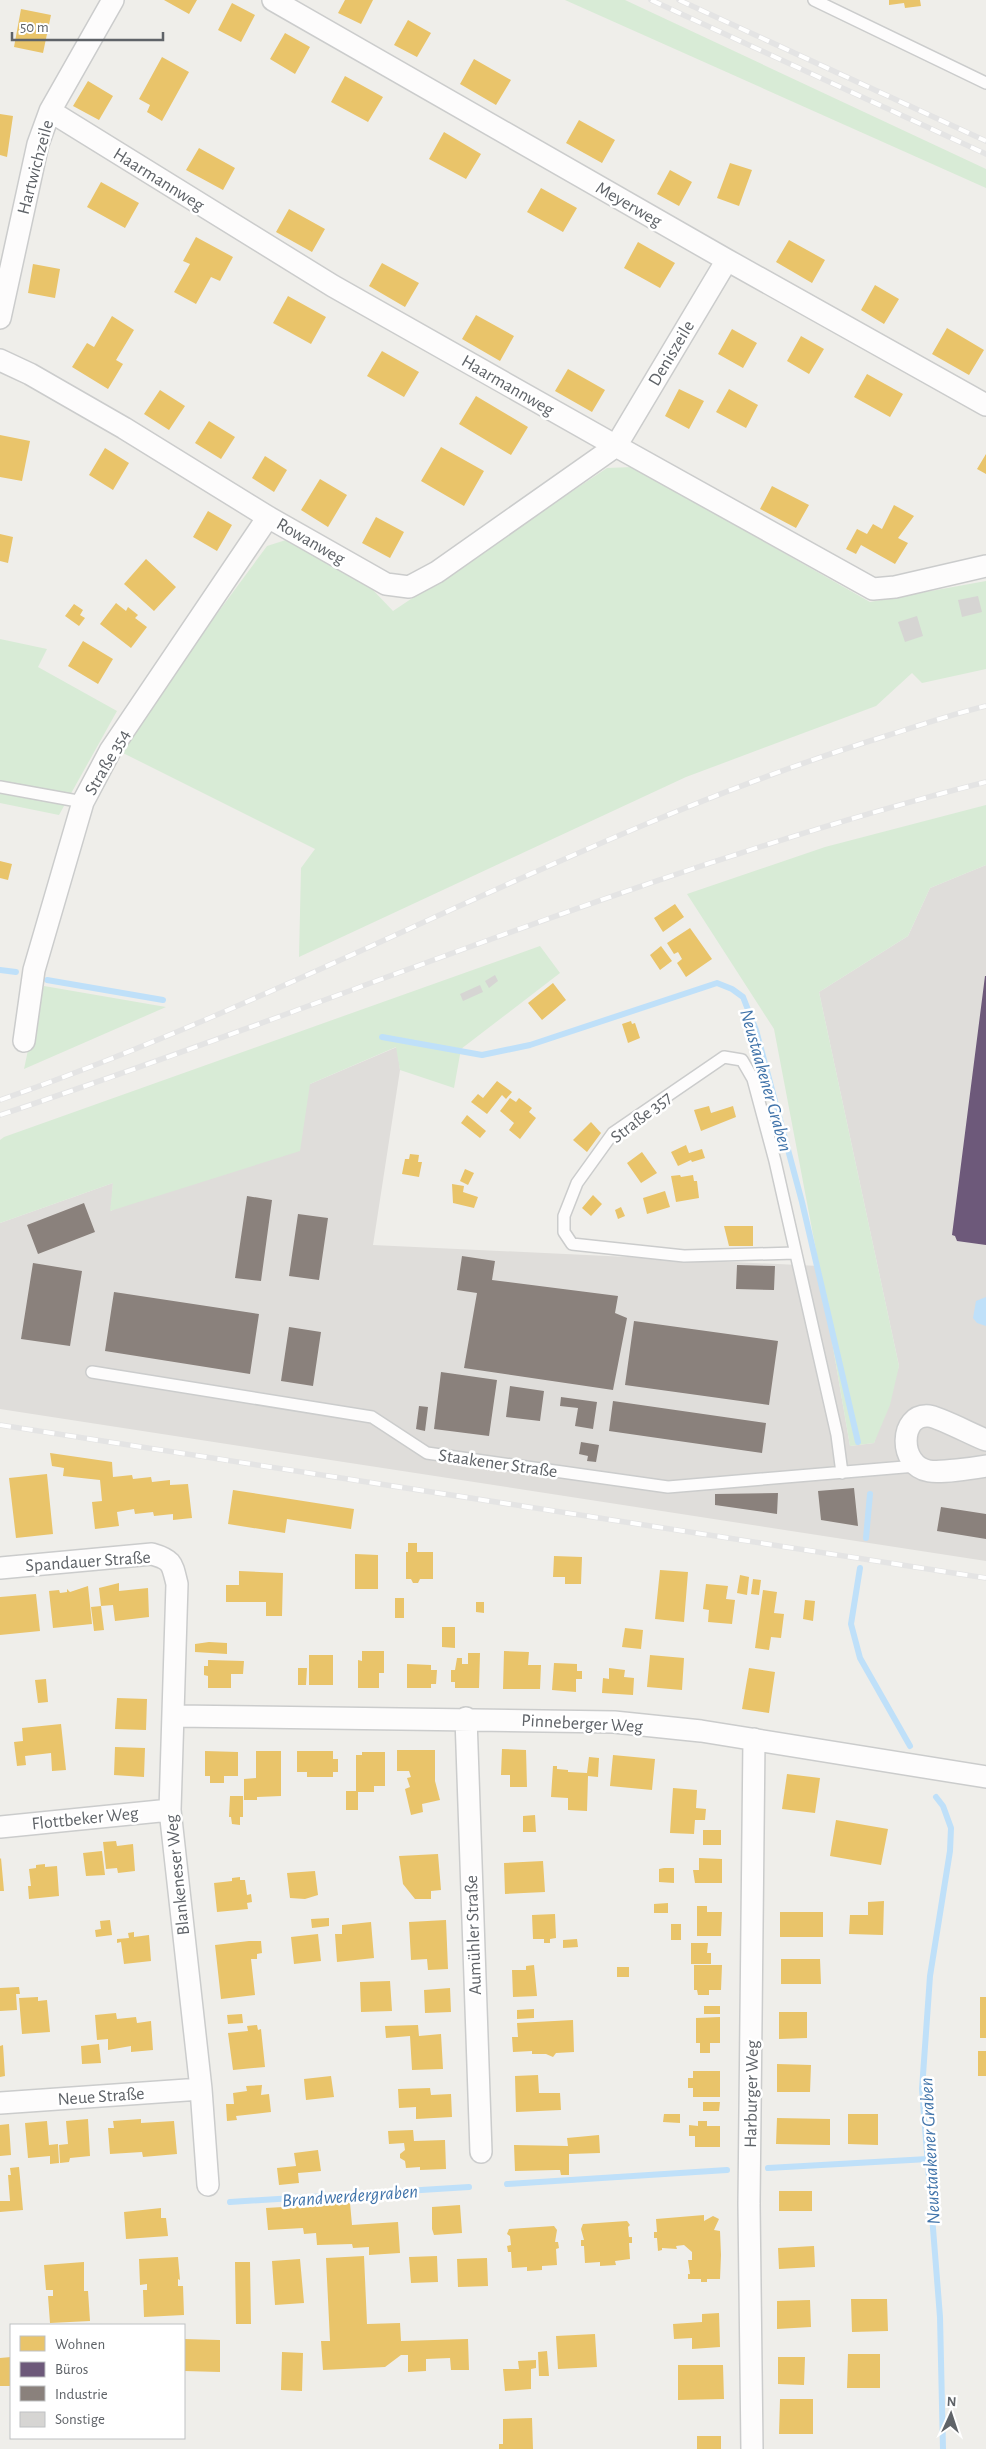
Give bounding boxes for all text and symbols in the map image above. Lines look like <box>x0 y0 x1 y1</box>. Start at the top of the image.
scale bar <box>12 10 164 42</box>
text: 50 m <box>20 20 49 35</box>
street label: Hartwichzeile <box>15 118 57 216</box>
street label: Haarmannweg <box>110 145 207 215</box>
street label: Meyerweg <box>593 179 665 231</box>
street label: Deniszeile <box>645 318 698 389</box>
street label: Haarmannweg <box>458 352 557 420</box>
street label: Rowanweg <box>273 515 348 569</box>
street label: Straße 354 <box>82 726 134 799</box>
water label: Neustaakener Graben <box>736 1007 795 1154</box>
street label: Straße 357 <box>608 1089 675 1147</box>
street label: Staakener Straße <box>437 1447 558 1481</box>
street label: Spandauer Straße <box>25 1549 151 1575</box>
street label: Pinneberger Weg <box>521 1712 643 1736</box>
street label: Flottbeker Weg <box>31 1804 140 1834</box>
street label: Blankeneser Weg <box>163 1813 193 1936</box>
street label: Aumühler Straße <box>463 1875 485 1995</box>
street label: Harburger Weg <box>742 2040 762 2148</box>
water label: Neustaakener Graben <box>917 2077 944 2225</box>
street label: Neue Straße <box>57 2085 145 2109</box>
water label: Brandwerdergraben <box>281 2182 419 2211</box>
legend <box>10 2324 185 2439</box>
text: Wohnen <box>55 2337 105 2352</box>
text: Büros <box>55 2362 88 2377</box>
text: Industrie <box>55 2387 108 2402</box>
north arrow <box>926 2389 976 2439</box>
text: N <box>946 2395 957 2409</box>
text: Sonstige <box>55 2412 105 2427</box>

